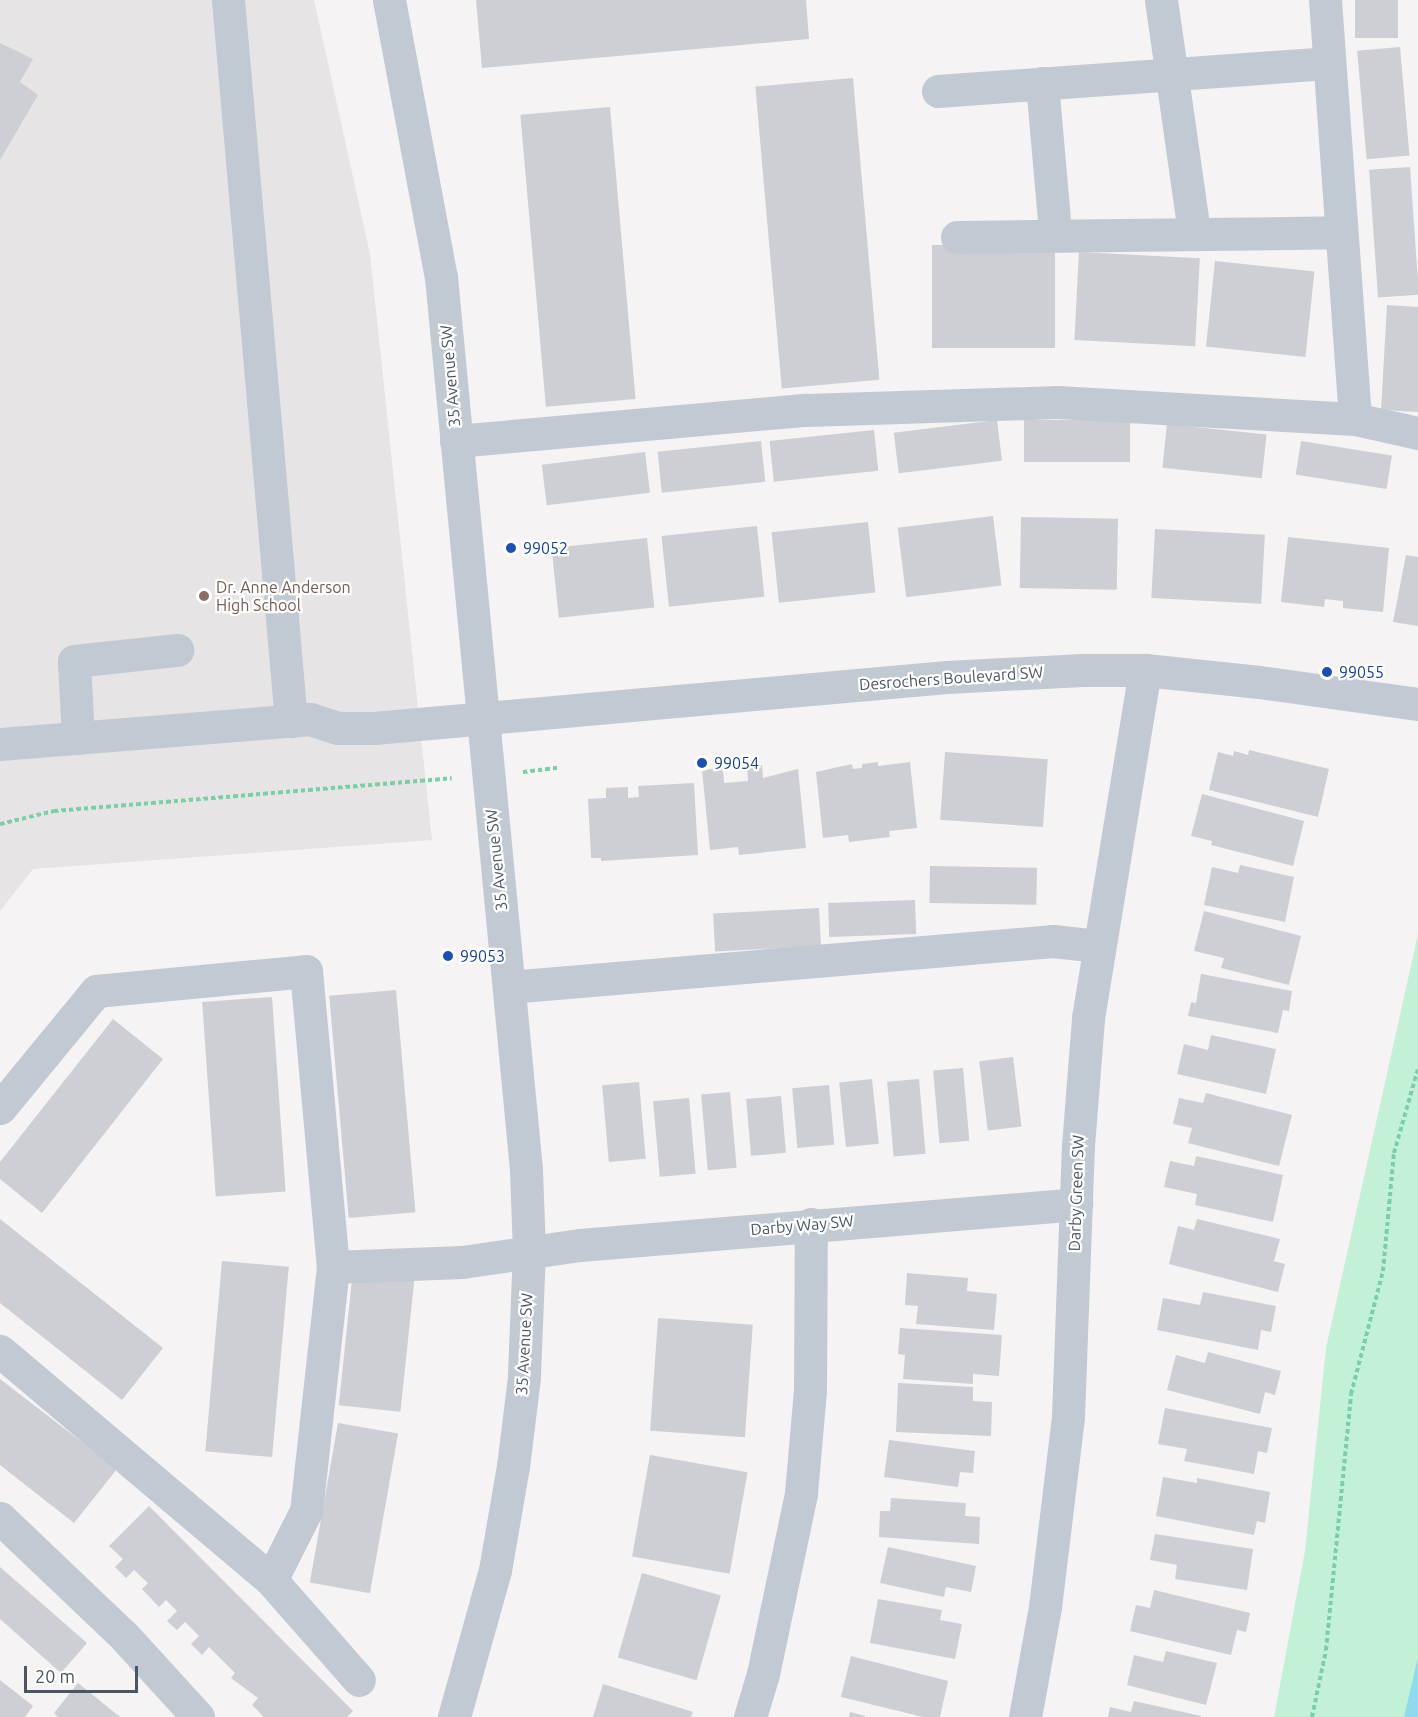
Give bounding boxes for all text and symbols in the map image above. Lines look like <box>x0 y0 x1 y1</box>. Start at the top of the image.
street label: 35 Avenue SW <box>436 324 464 428</box>
place label: 99052 <box>523 538 568 558</box>
marker: 99052 <box>504 541 518 555</box>
place label: Dr. Anne Anderson High School <box>216 577 351 615</box>
marker: Dr. Anne Anderson High School <box>197 589 211 603</box>
street label: Desrochers Boulevard SW <box>858 662 1044 694</box>
place label: 99055 <box>1339 662 1384 682</box>
marker: 99055 <box>1320 665 1334 679</box>
place label: 99054 <box>714 753 759 773</box>
marker: 99054 <box>695 756 709 770</box>
street label: 35 Avenue SW <box>481 808 511 912</box>
place label: 99053 <box>460 946 505 966</box>
marker: 99053 <box>441 949 455 963</box>
street label: Darby Green SW <box>1064 1134 1088 1252</box>
street label: Darby Way SW <box>750 1211 854 1239</box>
street label: 35 Avenue SW <box>512 1292 536 1396</box>
scale bar <box>27 1654 141 1692</box>
text: 20 m <box>35 1666 75 1686</box>

